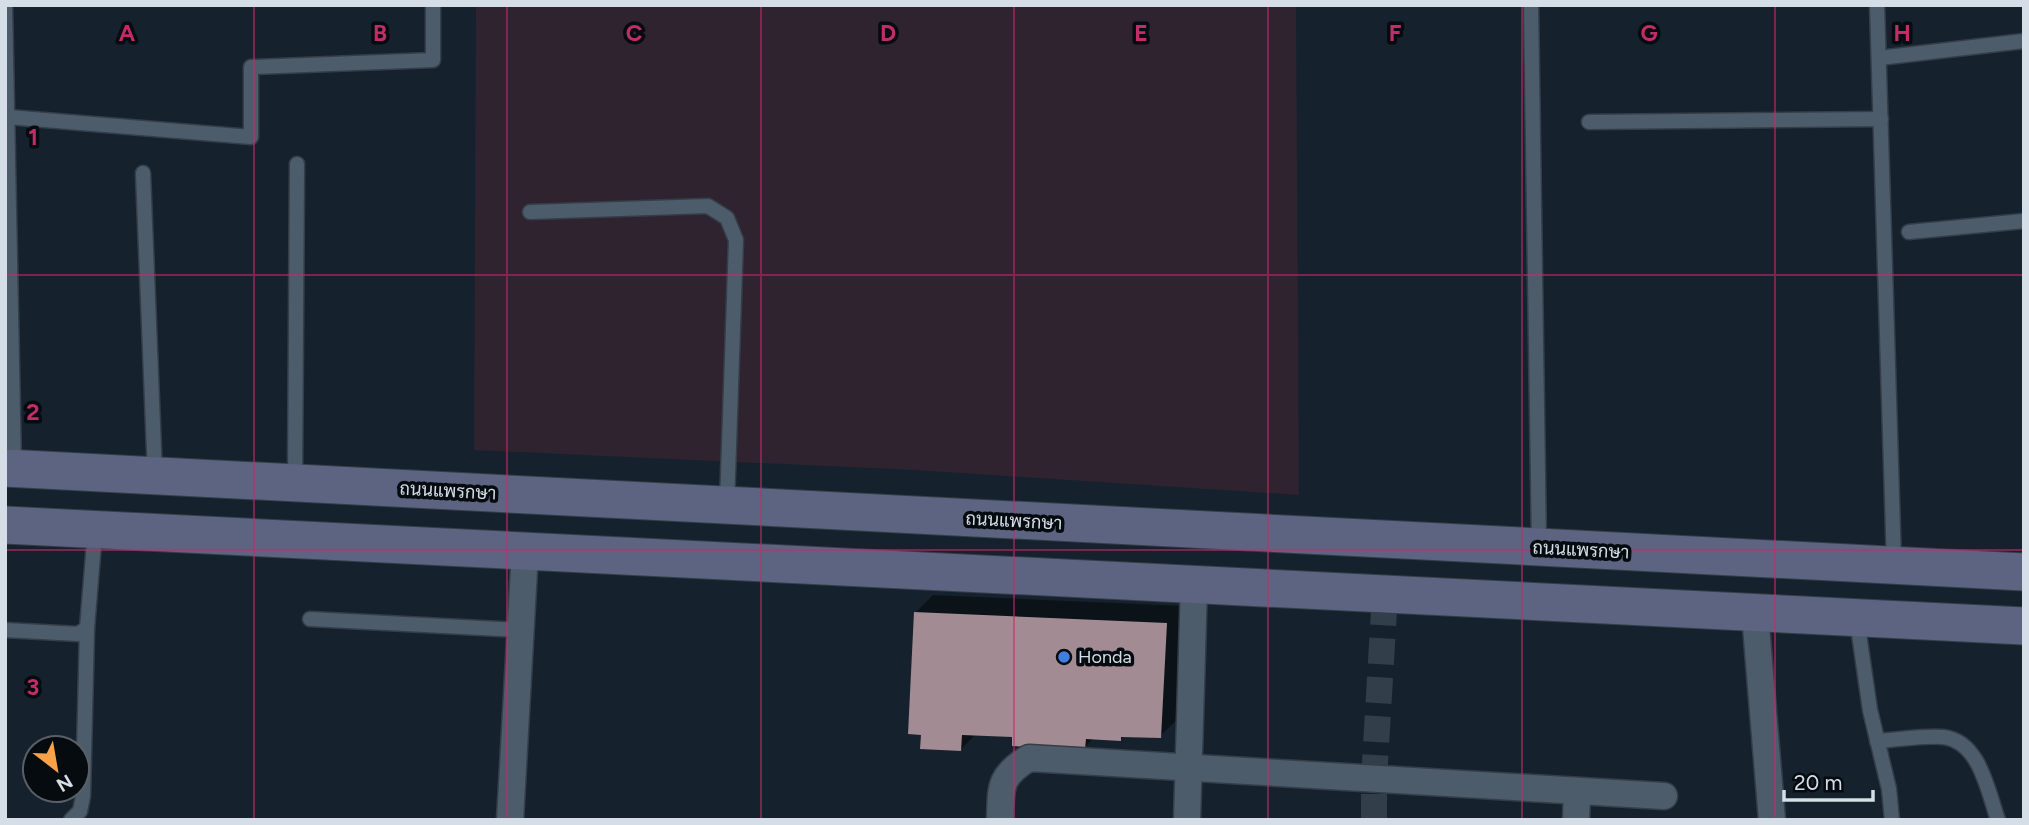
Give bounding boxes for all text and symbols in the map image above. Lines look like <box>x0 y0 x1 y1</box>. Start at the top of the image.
text: A <box>119 19 136 47</box>
text: B <box>373 19 387 47</box>
text: C <box>626 19 643 47</box>
text: D <box>880 19 896 47</box>
text: E <box>1134 19 1148 47</box>
text: F <box>1389 19 1402 47</box>
text: G <box>1640 19 1658 47</box>
text: H <box>1893 19 1911 47</box>
text: 1 <box>28 123 38 151</box>
text: 2 <box>26 398 40 426</box>
street label: ถนนแพรกษา <box>399 477 497 505</box>
street label: ถนนแพรกษา <box>965 507 1063 535</box>
street label: ถนนแพรกษา <box>1532 536 1630 564</box>
place label: Honda <box>1078 646 1132 668</box>
marker: Honda <box>1056 649 1072 665</box>
text: 3 <box>27 673 39 701</box>
north arrow <box>21 734 91 804</box>
scale bar <box>1784 758 1873 802</box>
text: N <box>52 770 77 797</box>
text: 20 m <box>1794 770 1842 795</box>

